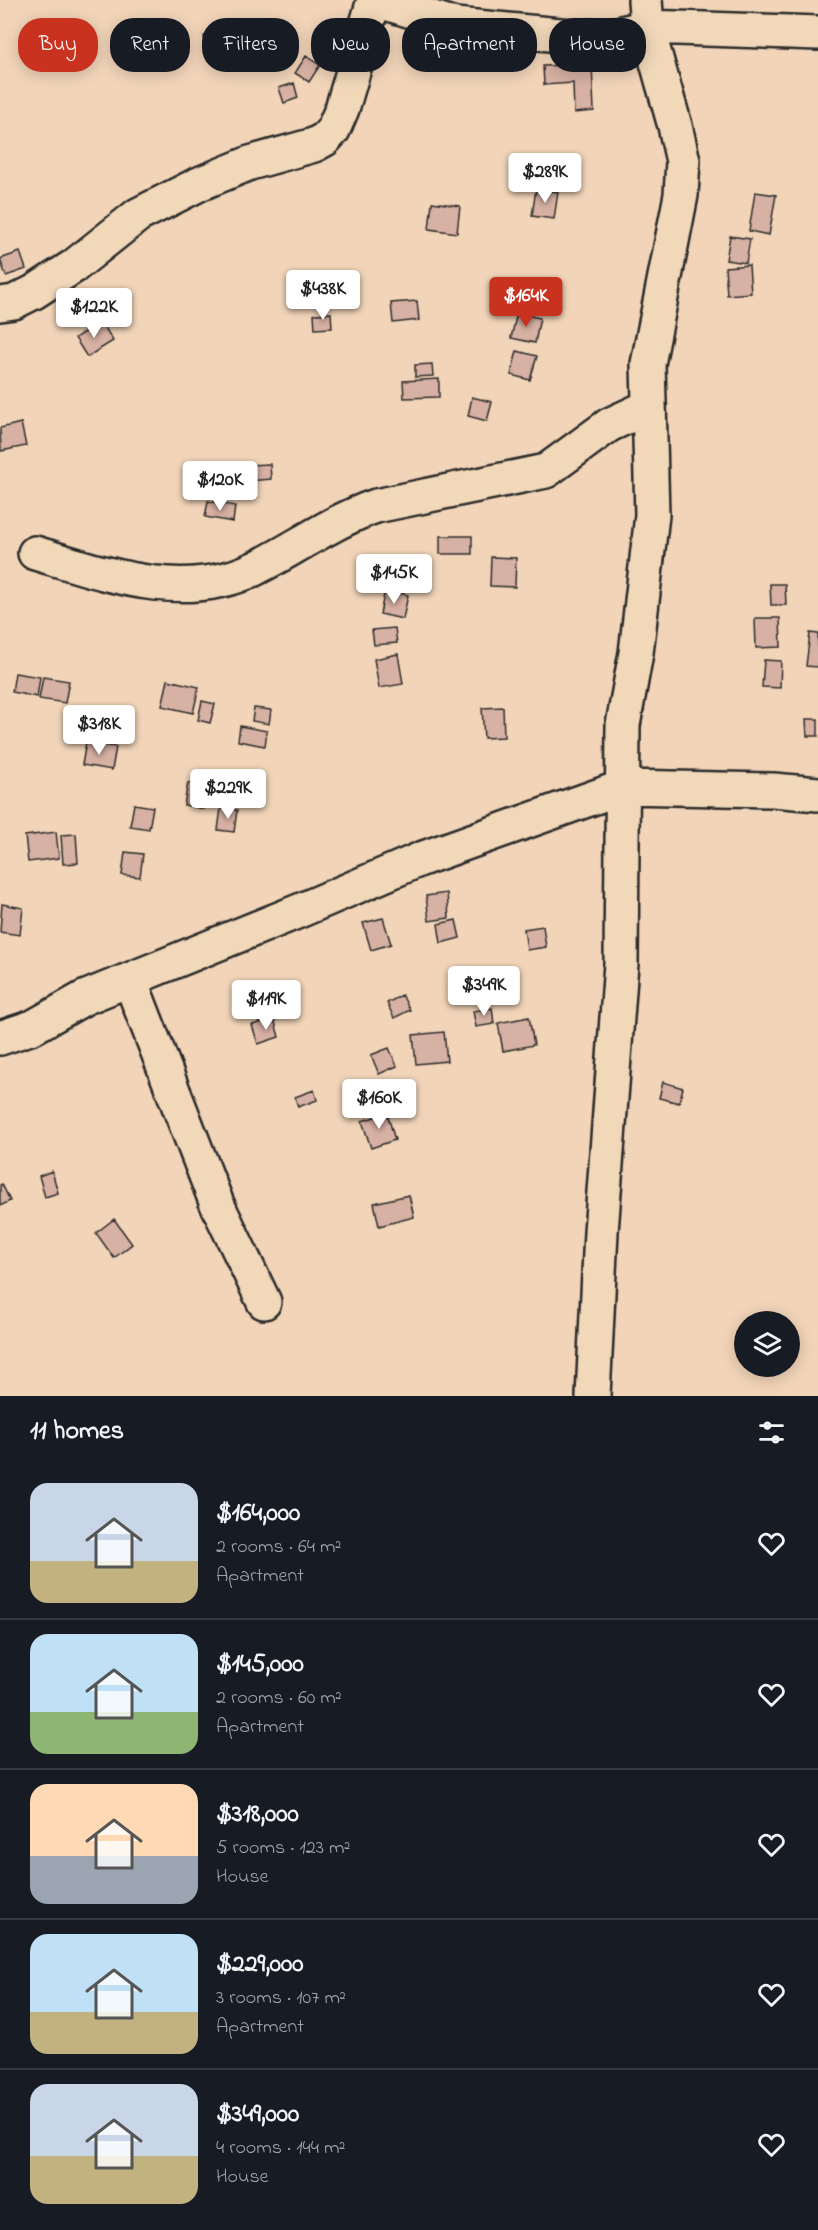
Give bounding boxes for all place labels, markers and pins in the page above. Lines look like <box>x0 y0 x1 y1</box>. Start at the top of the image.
pin: $289K <box>503 153 587 204</box>
pin: $438K <box>281 270 365 321</box>
pin: $164K <box>484 277 568 328</box>
pin: $122K <box>52 288 136 339</box>
pin: $120K <box>178 461 262 512</box>
pin: $145K <box>352 554 436 605</box>
pin: $318K <box>57 705 141 756</box>
pin: $229K <box>186 769 270 820</box>
pin: $349K <box>442 966 526 1017</box>
pin: $119K <box>224 980 308 1031</box>
pin: $160K <box>337 1079 421 1130</box>

